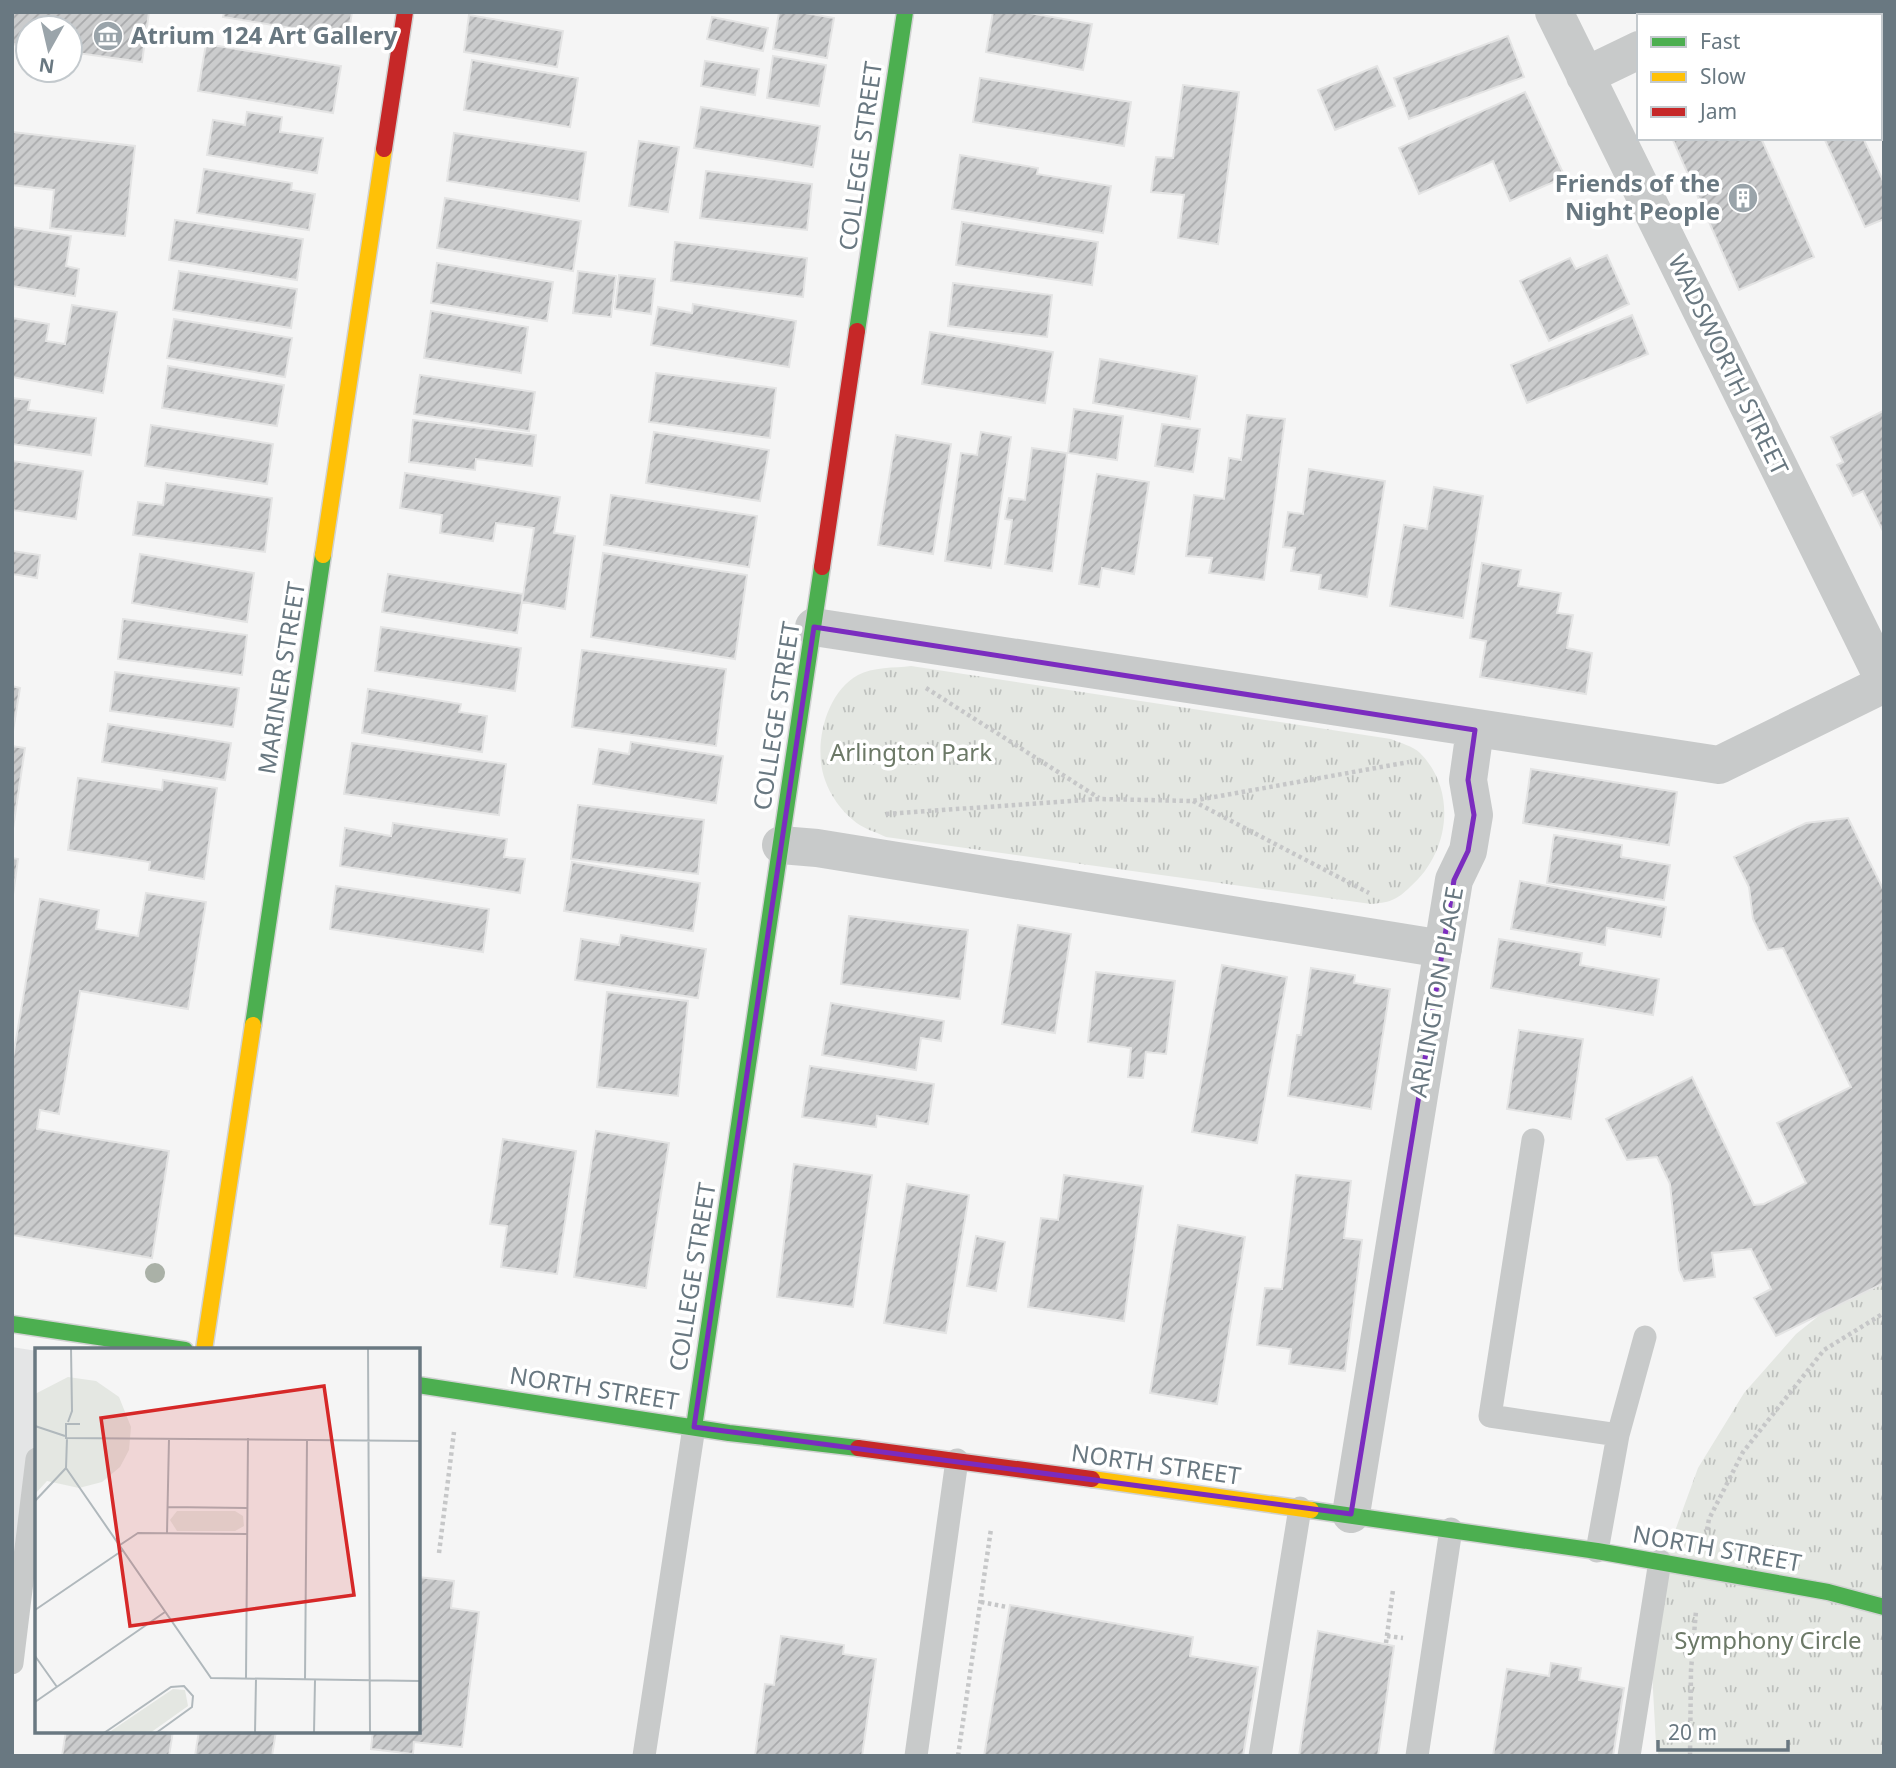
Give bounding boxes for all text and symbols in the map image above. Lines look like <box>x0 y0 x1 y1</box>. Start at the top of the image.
north arrow <box>14 14 84 84</box>
legend <box>1637 14 1882 140</box>
place label: Atrium 124 Art Gallery <box>131 18 398 51</box>
museum icon: Atrium 124 Art Gallery <box>91 19 125 53</box>
text: Fast <box>1700 27 1741 55</box>
text: N <box>37 52 56 80</box>
street label: COLLEGE STREET <box>830 59 889 252</box>
text: Slow <box>1700 62 1746 90</box>
text: Jam <box>1698 97 1737 125</box>
place label: Friends of the Night People <box>1555 166 1720 227</box>
building icon: Friends of the Night People <box>1726 181 1760 215</box>
street label: WADSWORTH STREET <box>1661 248 1798 481</box>
street label: MARINER STREET <box>249 579 312 776</box>
street label: COLLEGE STREET <box>744 618 807 812</box>
park label: Arlington Park <box>830 735 992 768</box>
street label: ARLINGTON PLACE <box>1401 884 1470 1100</box>
street label: COLLEGE STREET <box>660 1179 723 1373</box>
inset map <box>35 1348 420 1733</box>
street label: NORTH STREET <box>507 1358 682 1417</box>
street label: NORTH STREET <box>1069 1435 1244 1492</box>
street label: NORTH STREET <box>1630 1516 1805 1579</box>
park label: Symphony Circle <box>1674 1623 1862 1656</box>
scale bar <box>1658 1708 1787 1752</box>
text: 20 m <box>1668 1718 1717 1746</box>

